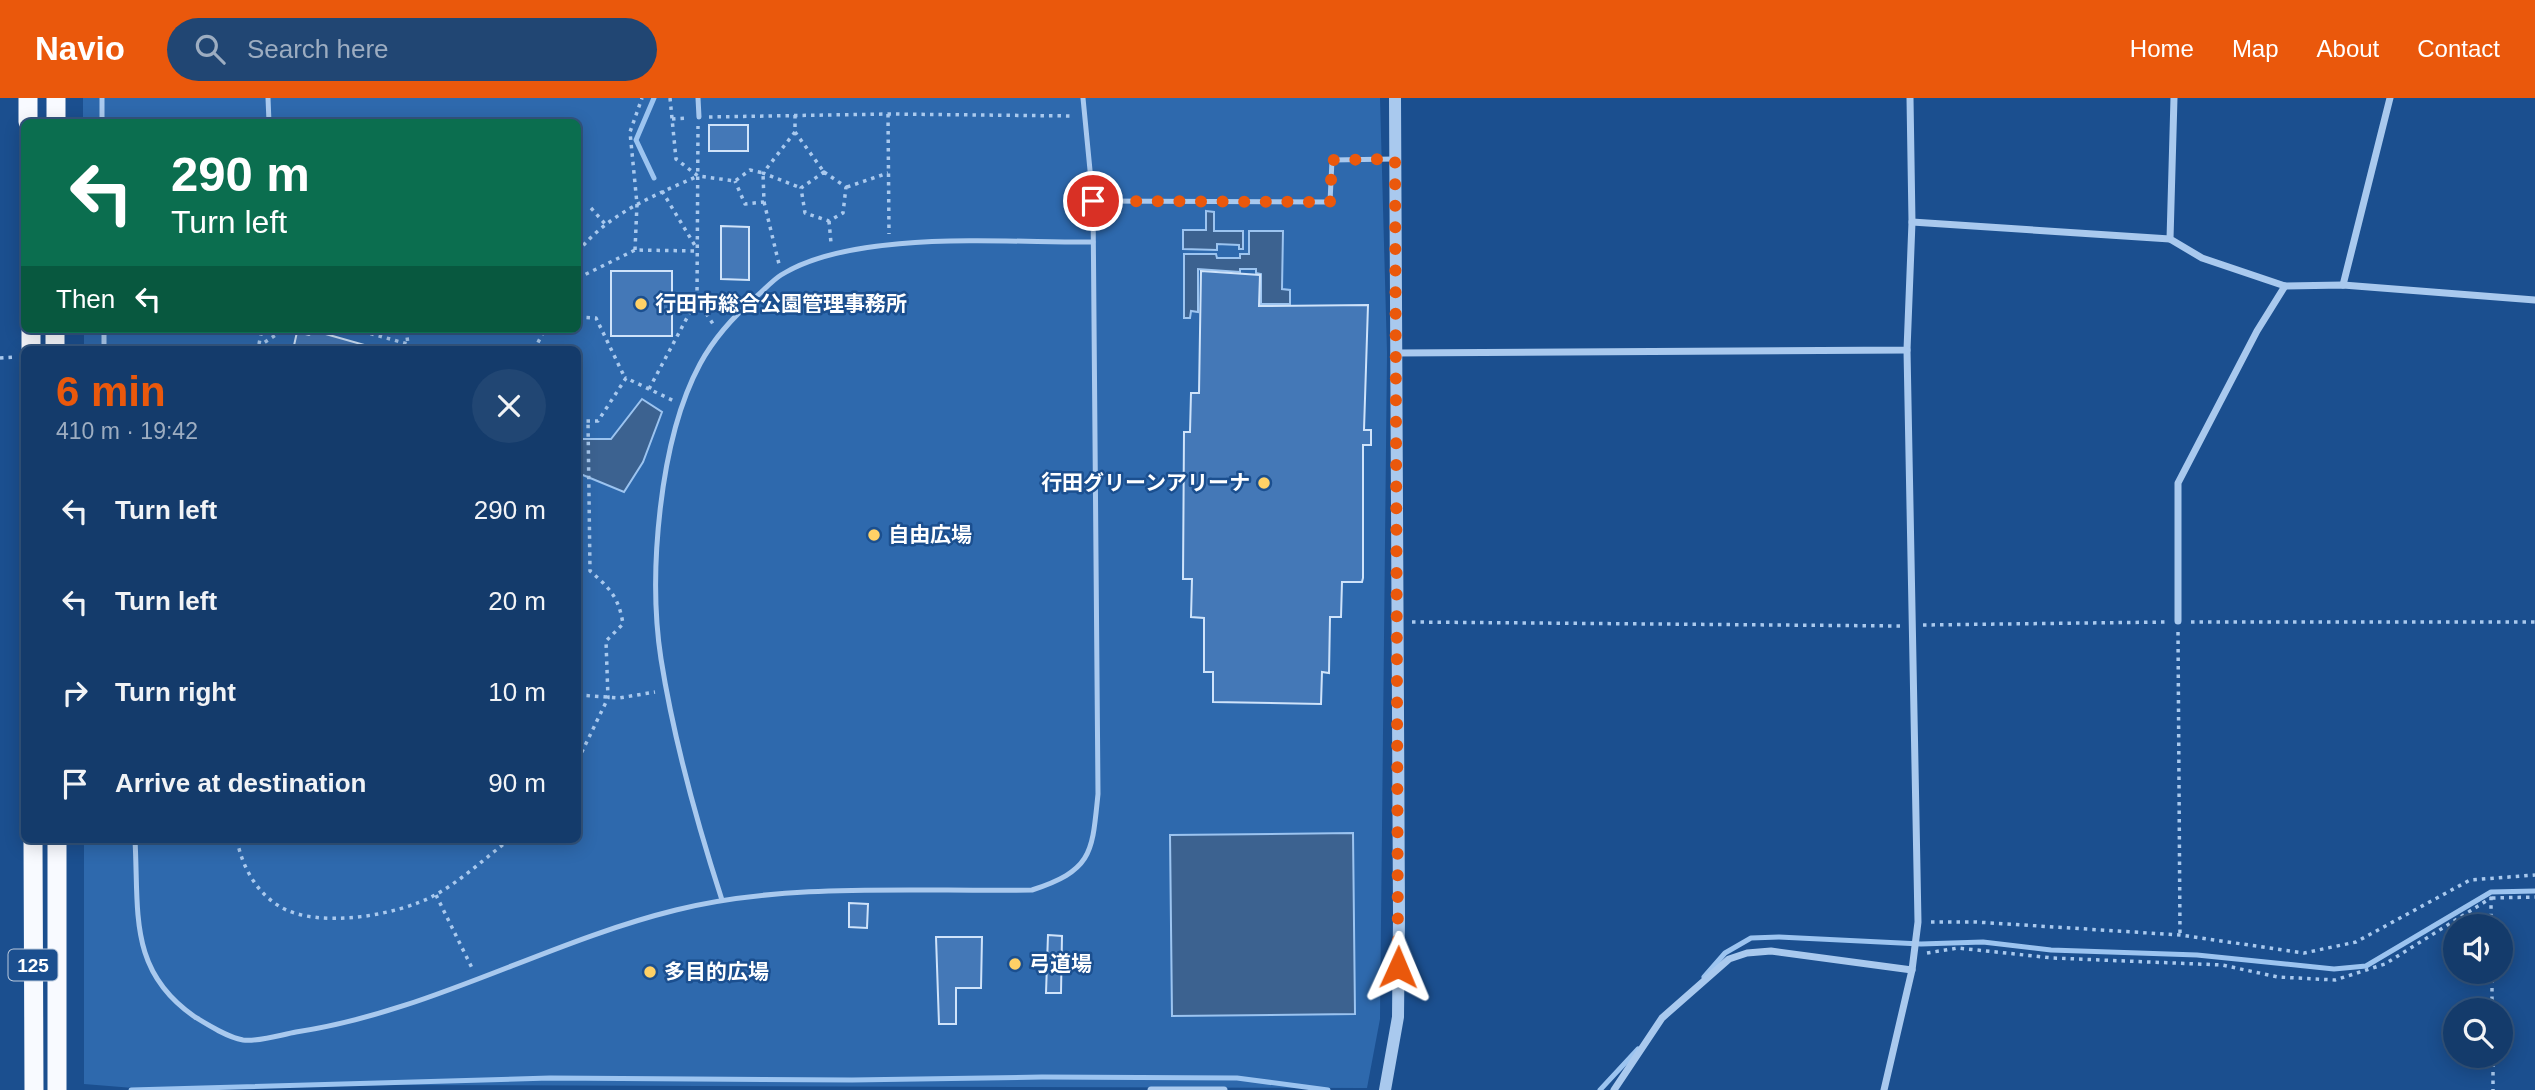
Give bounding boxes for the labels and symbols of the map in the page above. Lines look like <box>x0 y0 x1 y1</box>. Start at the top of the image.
pin <box>1063 171 1123 231</box>
place label: 行田市総合公園管理事務所 <box>655 292 907 315</box>
marker: 行田市総合公園管理事務所 <box>633 296 649 312</box>
place label: 行田グリーンアリーナ <box>1041 471 1250 494</box>
marker: 行田グリーンアリーナ <box>1256 475 1272 491</box>
place label: 自由広場 <box>888 523 972 546</box>
marker: 自由広場 <box>866 527 882 543</box>
position arrow <box>1361 930 1435 1004</box>
road number: 125 <box>8 950 58 980</box>
place label: 弓道場 <box>1029 952 1092 975</box>
marker: 弓道場 <box>1007 956 1023 972</box>
place label: 多目的広場 <box>664 960 769 983</box>
marker: 多目的広場 <box>642 964 658 980</box>

